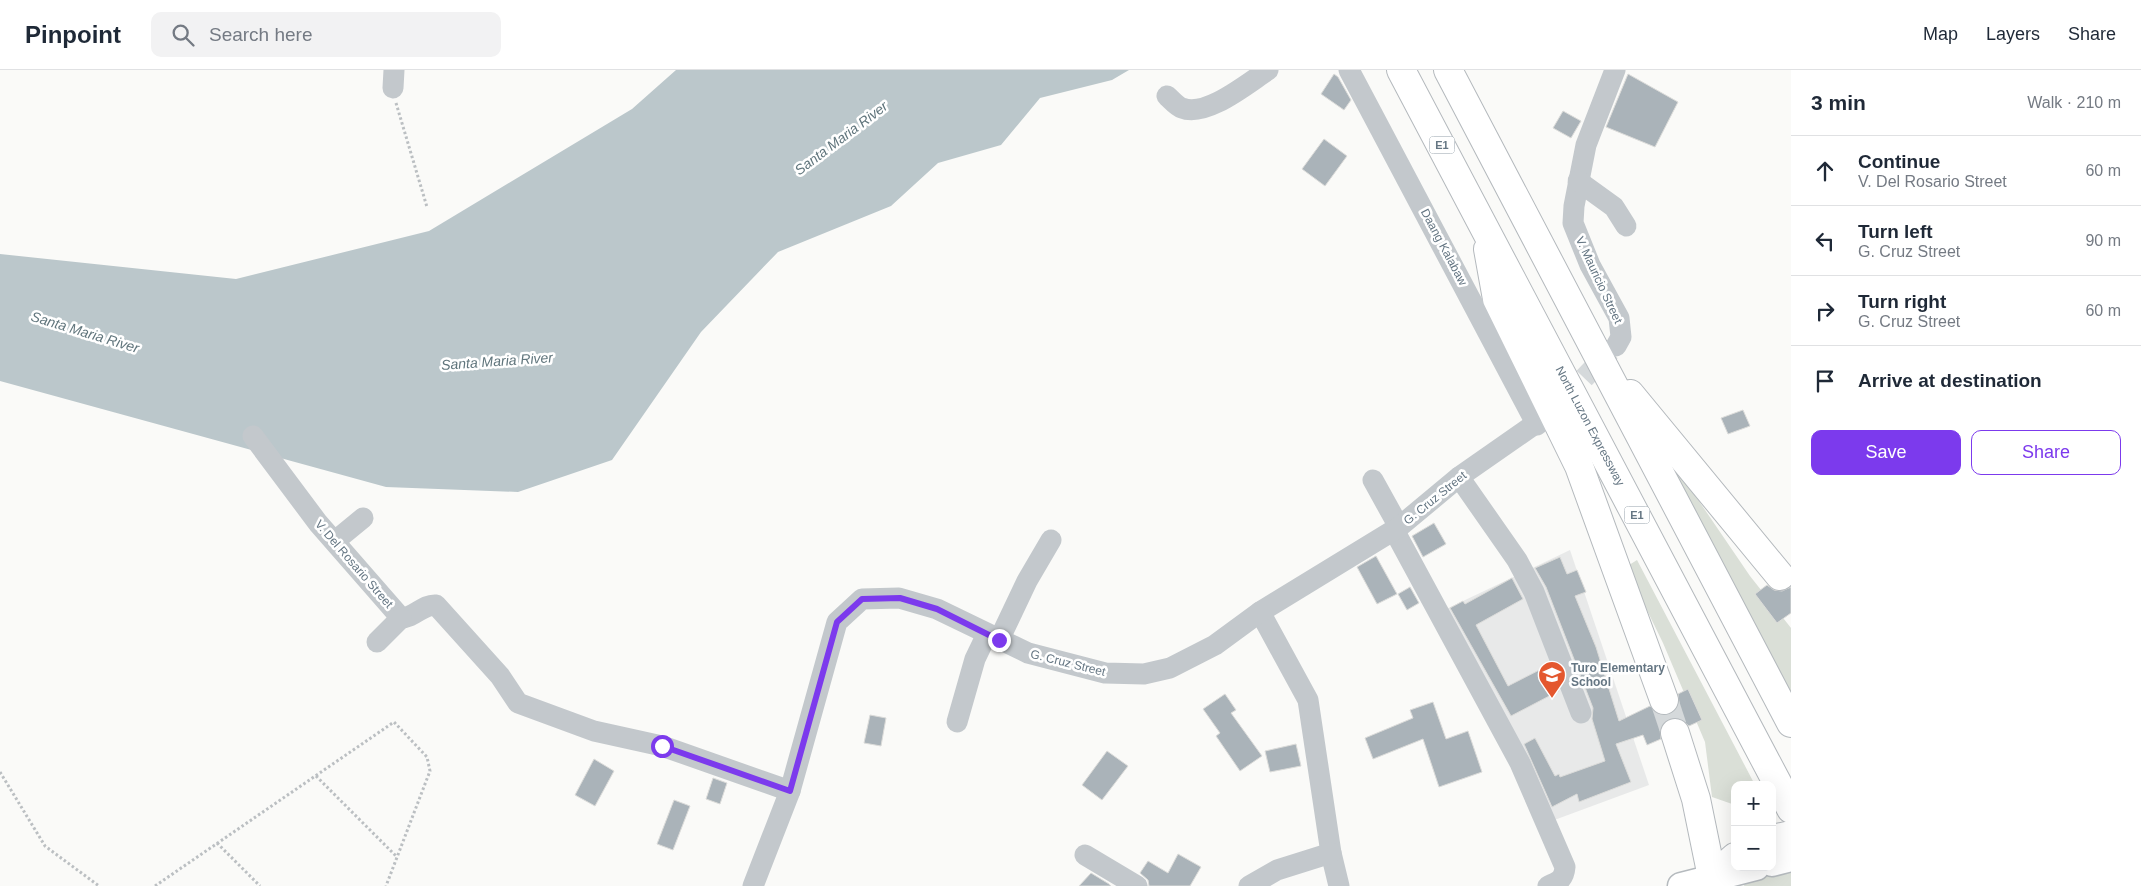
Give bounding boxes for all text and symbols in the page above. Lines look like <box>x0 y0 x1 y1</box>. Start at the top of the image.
search box <box>151 12 501 57</box>
text: Pinpoint <box>25 21 121 48</box>
icon: search <box>169 21 197 49</box>
text: Search here <box>209 24 313 45</box>
text: Map <box>1923 24 1958 44</box>
text: Layers <box>1986 24 2040 44</box>
text: Share <box>2068 24 2116 44</box>
text: 3 min <box>1811 91 1866 114</box>
text: Walk · 210 m <box>2027 94 2121 111</box>
water label: Santa Maria River <box>791 97 892 178</box>
road number: E1 <box>1430 136 1454 154</box>
text: Continue <box>1858 151 1940 172</box>
icon: ahead <box>1811 157 1839 185</box>
text: 60 m <box>2085 162 2121 179</box>
text: V. Del Rosario Street <box>1858 173 2007 190</box>
street label: Daang Kalabaw <box>1418 206 1470 288</box>
text: Turn left <box>1858 221 1933 242</box>
icon: left <box>1811 227 1839 255</box>
text: 90 m <box>2085 232 2121 249</box>
street label: V. Mauricio Street <box>1573 234 1626 326</box>
text: G. Cruz Street <box>1858 243 1960 260</box>
text: Turn right <box>1858 291 1946 312</box>
icon: right <box>1811 297 1839 325</box>
text: 60 m <box>2085 302 2121 319</box>
water label: Santa Maria River <box>29 308 142 356</box>
text: G. Cruz Street <box>1858 313 1960 330</box>
water label: Santa Maria River <box>441 349 555 373</box>
street label: North Luzon Expressway <box>1553 364 1627 488</box>
icon: arrive <box>1811 367 1839 395</box>
text: Arrive at destination <box>1858 370 2042 391</box>
button: Save <box>1811 430 1961 475</box>
button: Share <box>1971 430 2121 475</box>
street label: G. Cruz Street <box>1401 468 1470 528</box>
road number: E1 <box>1624 506 1650 524</box>
street label: V. Del Rosario Street <box>312 517 396 611</box>
route end <box>988 629 1011 652</box>
street label: G. Cruz Street <box>1029 647 1108 679</box>
school or university icon: Turo Elementary School <box>1537 660 1567 699</box>
place label: Turo Elementary School <box>1571 661 1665 689</box>
route start <box>651 735 674 758</box>
map controls <box>1731 781 1776 871</box>
button: + <box>1731 781 1776 826</box>
button: − <box>1731 826 1776 871</box>

